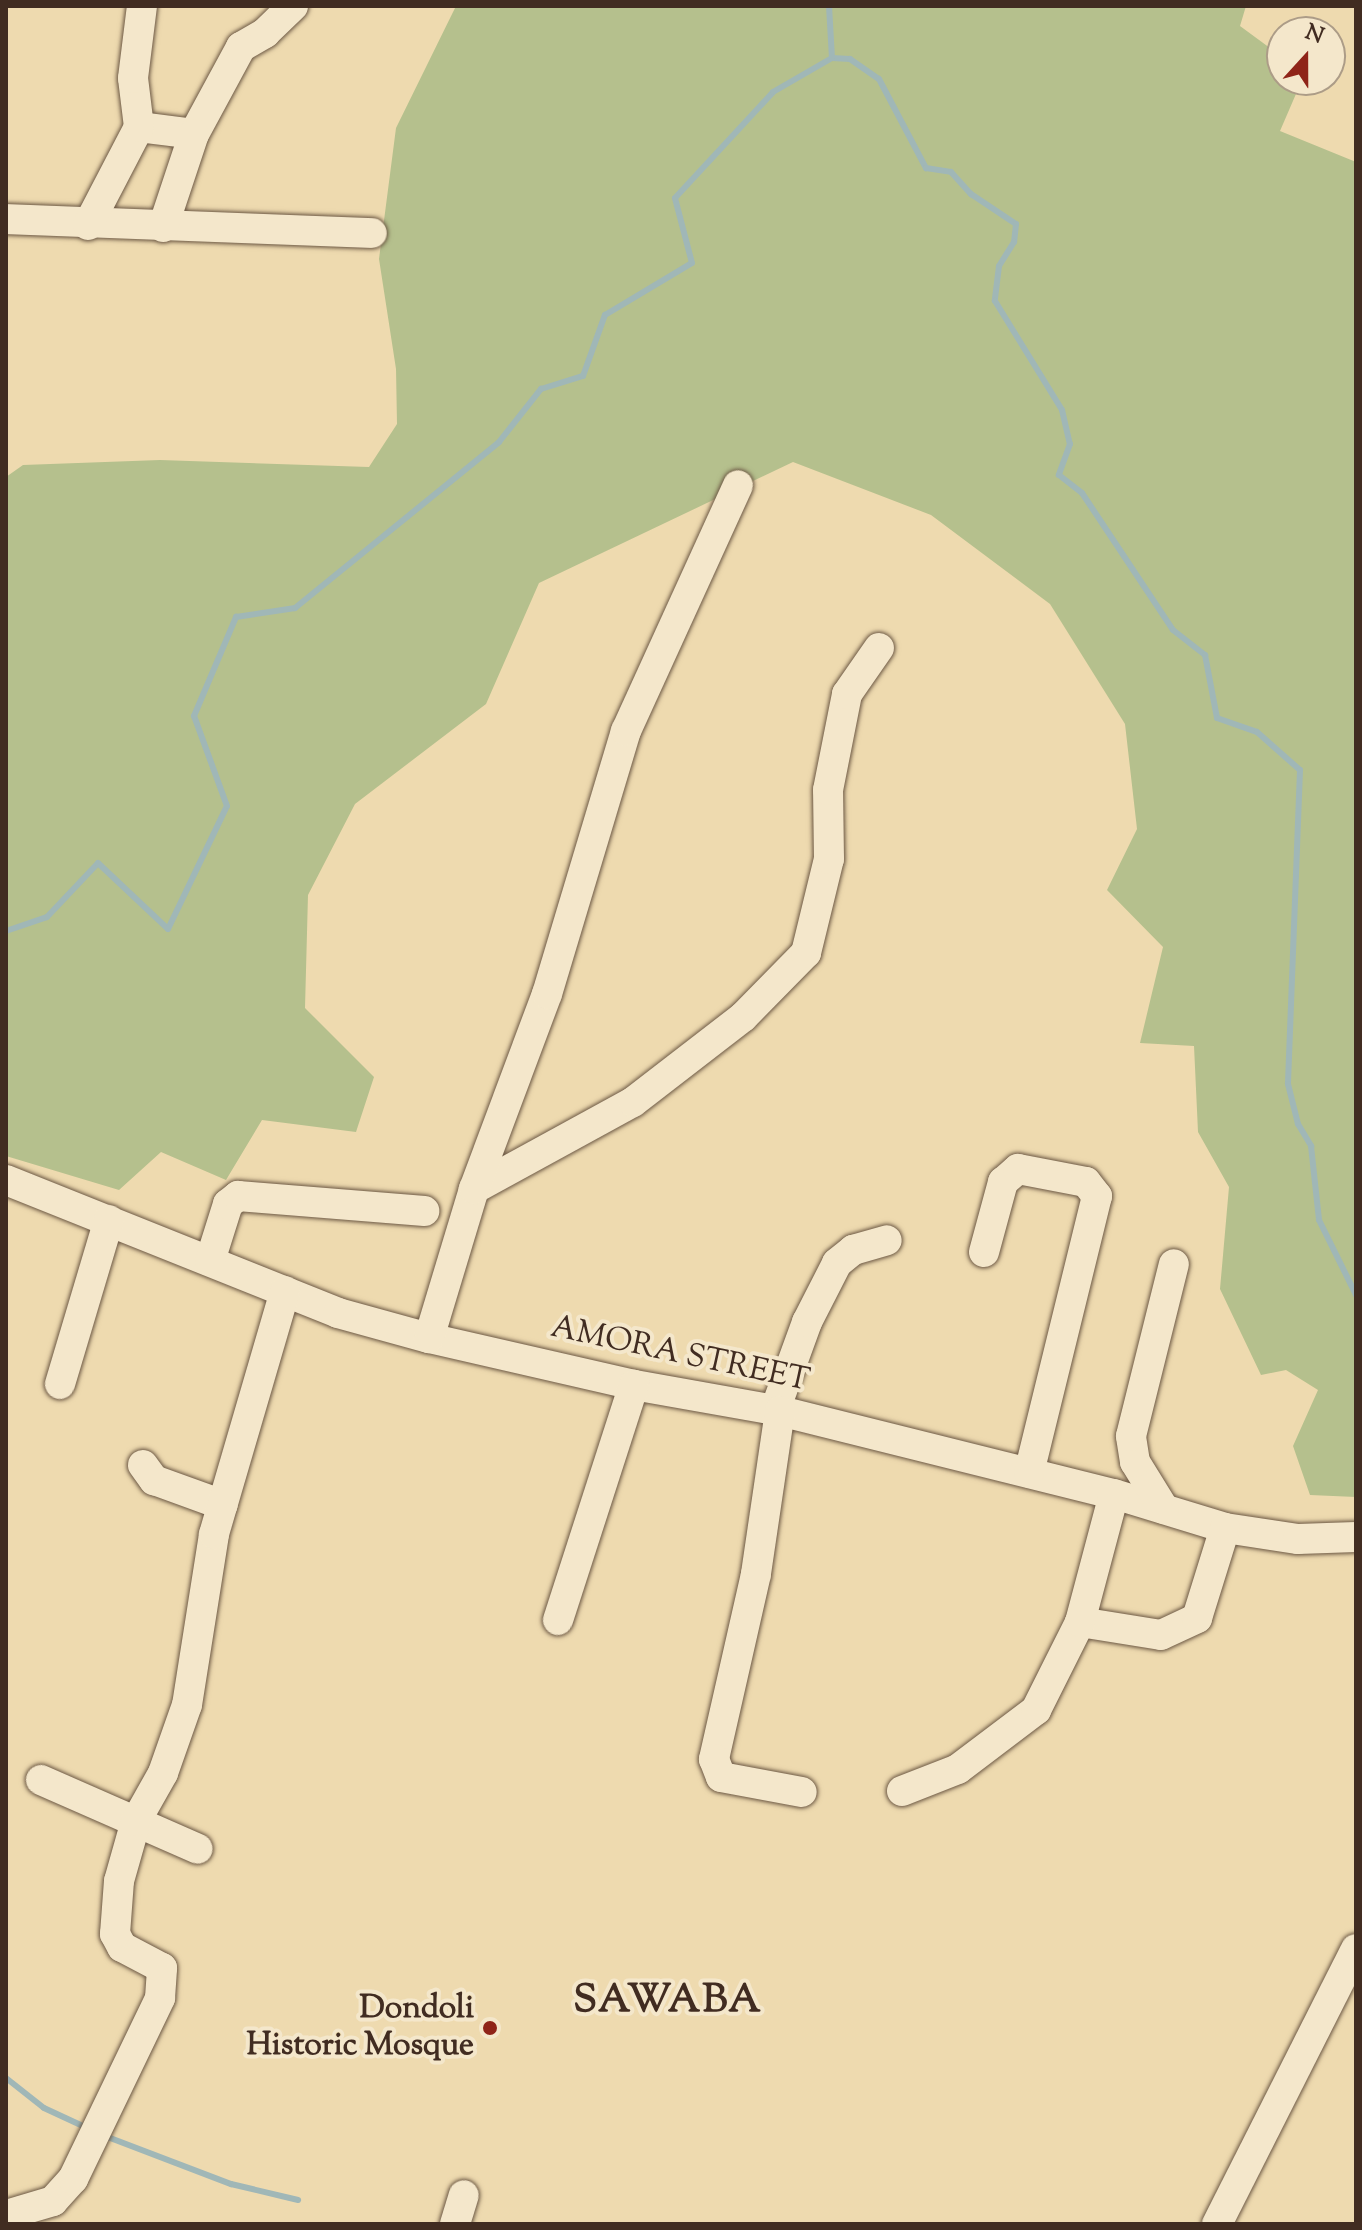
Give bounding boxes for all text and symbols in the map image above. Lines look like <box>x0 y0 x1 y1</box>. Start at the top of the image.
north arrow <box>1266 16 1346 96</box>
text: N <box>1300 17 1328 54</box>
street label: AMORA STREET <box>547 1309 813 1401</box>
district label: SAWABA <box>573 1978 763 2026</box>
place label: Dondoli Historic Mosque <box>246 1991 474 2066</box>
marker: Dondoli Historic Mosque <box>481 2019 499 2037</box>

